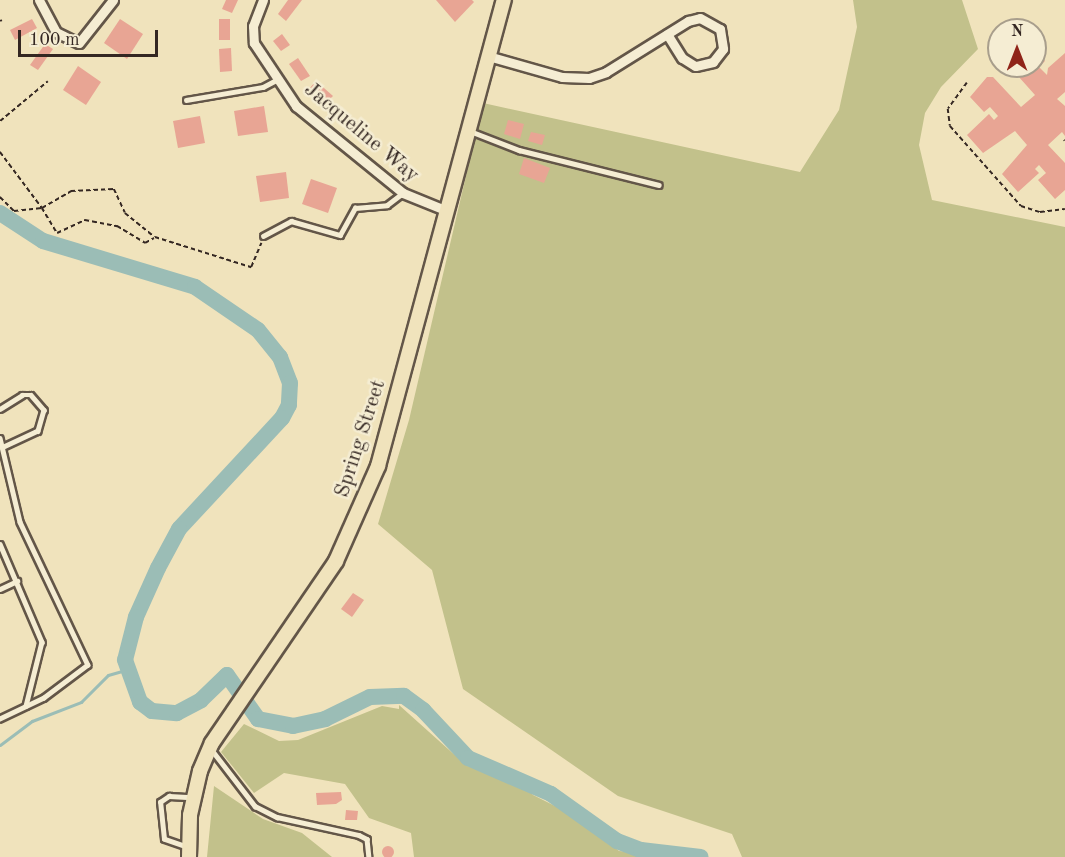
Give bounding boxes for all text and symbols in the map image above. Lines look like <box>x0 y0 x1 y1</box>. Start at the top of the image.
scale bar <box>21 18 160 56</box>
north arrow <box>987 18 1047 78</box>
text: N <box>1011 24 1023 40</box>
text: 100 m <box>29 31 80 49</box>
street label: Jacqueline Way <box>298 78 424 188</box>
street label: Spring Street <box>330 377 392 501</box>

